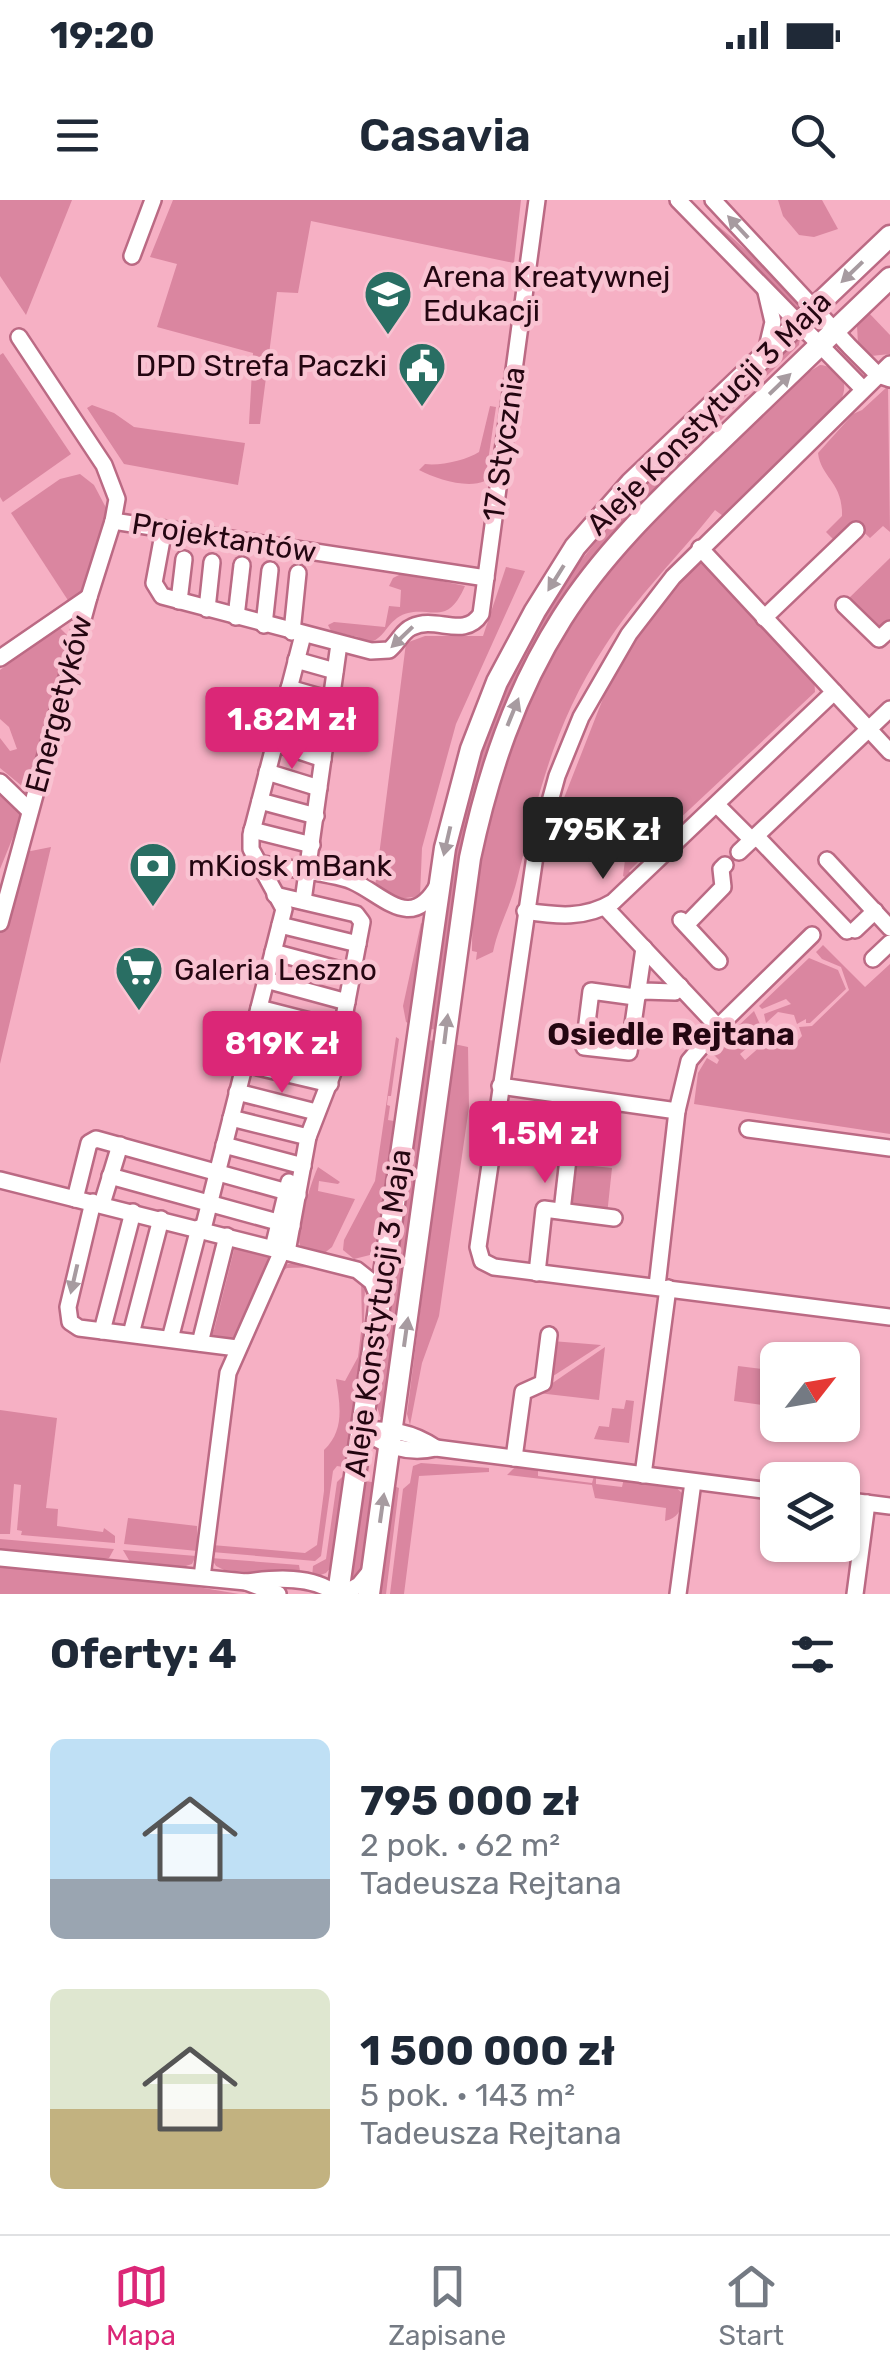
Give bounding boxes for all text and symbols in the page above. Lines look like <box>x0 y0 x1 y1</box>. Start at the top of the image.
text: 19:20 <box>50 12 155 58</box>
icon: menu <box>50 108 105 163</box>
icon: search <box>785 108 840 163</box>
text: Casavia <box>359 109 531 162</box>
one-way arrow <box>727 215 750 239</box>
place label: Arena Kreatywnej Edukacji <box>423 259 670 329</box>
one-way arrow <box>841 260 865 283</box>
school or university icon: Arena Kreatywnej Edukacji <box>362 268 414 336</box>
street label: Aleje Konstytucji 3 Maja <box>579 283 839 543</box>
public building icon: DPD Strefa Paczki <box>396 340 448 408</box>
place label: DPD Strefa Paczki <box>136 348 387 384</box>
street label: 17 Stycznia <box>475 364 533 524</box>
one-way arrow <box>767 373 791 396</box>
street label: Projektantów <box>129 506 319 570</box>
one-way arrow <box>547 564 565 592</box>
street label: Energetyków <box>18 611 100 797</box>
one-way arrow <box>390 626 414 649</box>
pin: 1.82M zł <box>189 687 395 772</box>
one-way arrow <box>506 697 522 727</box>
text: 1.82M zł <box>227 700 357 738</box>
pin: 795K zł <box>511 797 695 882</box>
text: 795K zł <box>545 810 661 848</box>
one-way arrow <box>439 826 454 857</box>
bank icon: mKiosk mBank <box>127 840 179 908</box>
place label: mKiosk mBank <box>188 848 392 884</box>
supermarket icon: Galeria Leszno <box>113 944 165 1012</box>
place label: Galeria Leszno <box>174 952 377 988</box>
pin: 819K zł <box>190 1011 374 1096</box>
one-way arrow <box>439 1012 455 1044</box>
district label: Osiedle Rejtana <box>547 1015 795 1053</box>
text: 819K zł <box>225 1024 339 1062</box>
pin: 1.5M zł <box>453 1101 637 1186</box>
text: 1.5M zł <box>491 1114 599 1152</box>
street label: Aleje Konstytucji 3 Maja <box>337 1147 419 1479</box>
one-way arrow <box>66 1264 81 1295</box>
one-way arrow <box>398 1316 414 1348</box>
north arrow <box>760 1342 860 1442</box>
map controls <box>760 1342 860 1562</box>
button: layers <box>760 1462 860 1562</box>
one-way arrow <box>374 1492 390 1523</box>
icon: filters <box>785 1627 840 1682</box>
text: Oferty: 4 <box>50 1629 237 1679</box>
text: 795 000 zł <box>360 1776 579 1826</box>
icon: home <box>130 1779 250 1899</box>
text: 2 pok. · 62 m² <box>360 1826 560 1864</box>
text: Tadeusza Rejtana <box>360 1864 622 1902</box>
text: 1 500 000 zł <box>360 2026 615 2076</box>
icon: home <box>130 2029 250 2149</box>
text: 5 pok. · 143 m² <box>360 2076 575 2114</box>
text: Tadeusza Rejtana <box>360 2114 622 2152</box>
tab: Mapa <box>106 2259 176 2352</box>
tab: Zapisane <box>388 2259 506 2352</box>
tab: Start <box>718 2259 784 2352</box>

